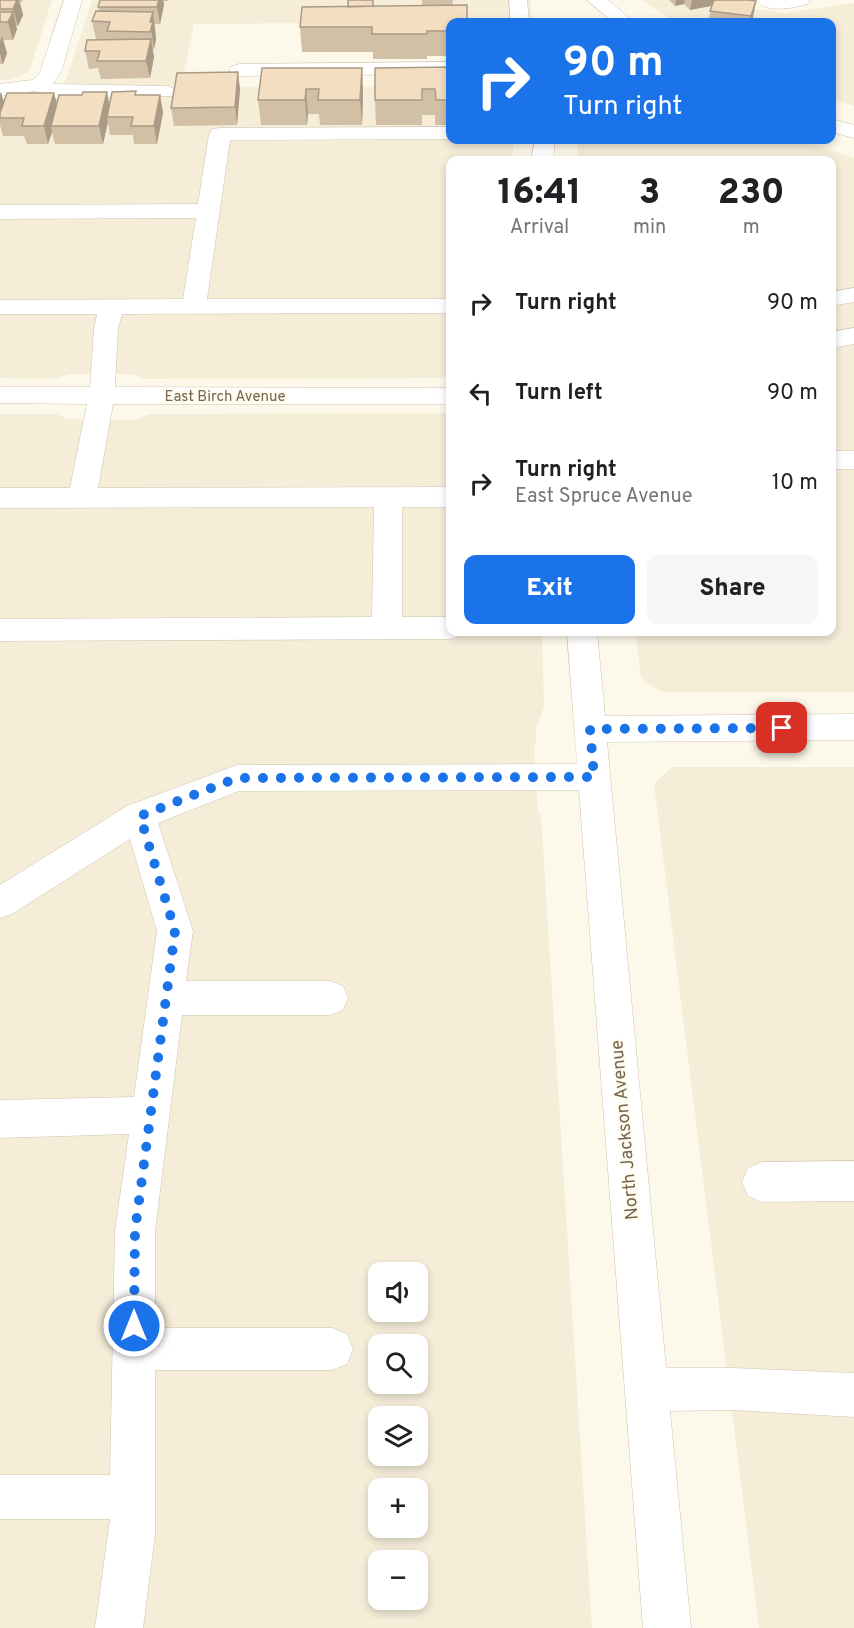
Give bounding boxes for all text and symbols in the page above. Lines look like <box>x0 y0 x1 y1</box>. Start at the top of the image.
text: 90 m <box>563 38 664 91</box>
icon: right <box>464 42 542 120</box>
text: Turn right <box>563 90 682 124</box>
text: 16:41 <box>497 171 582 217</box>
text: 3 <box>639 171 660 217</box>
text: 230 <box>718 171 785 217</box>
text: Arrival <box>510 215 569 241</box>
text: min <box>633 215 666 241</box>
text: m <box>743 215 760 241</box>
icon: right <box>464 287 497 320</box>
text: Turn right <box>515 290 617 317</box>
text: 90 m <box>767 290 818 317</box>
icon: left <box>464 377 497 410</box>
text: Turn left <box>515 380 603 407</box>
text: 90 m <box>767 380 818 407</box>
street label: East Birch Avenue <box>164 388 286 407</box>
text: Turn right <box>515 457 617 484</box>
icon: right <box>464 467 497 500</box>
text: 10 m <box>772 470 818 497</box>
text: East Spruce Avenue <box>515 484 692 510</box>
button: Exit <box>464 555 635 624</box>
button: Share <box>647 555 818 624</box>
pin <box>756 702 807 753</box>
icon: arrive <box>765 711 798 744</box>
street label: North Jackson Avenue <box>606 1039 645 1221</box>
map controls <box>368 1262 428 1610</box>
button: sound <box>368 1262 428 1322</box>
position arrow <box>102 1294 166 1358</box>
button: search <box>368 1334 428 1394</box>
button: layers <box>368 1406 428 1466</box>
button: + <box>368 1478 428 1538</box>
button: − <box>368 1550 428 1610</box>

